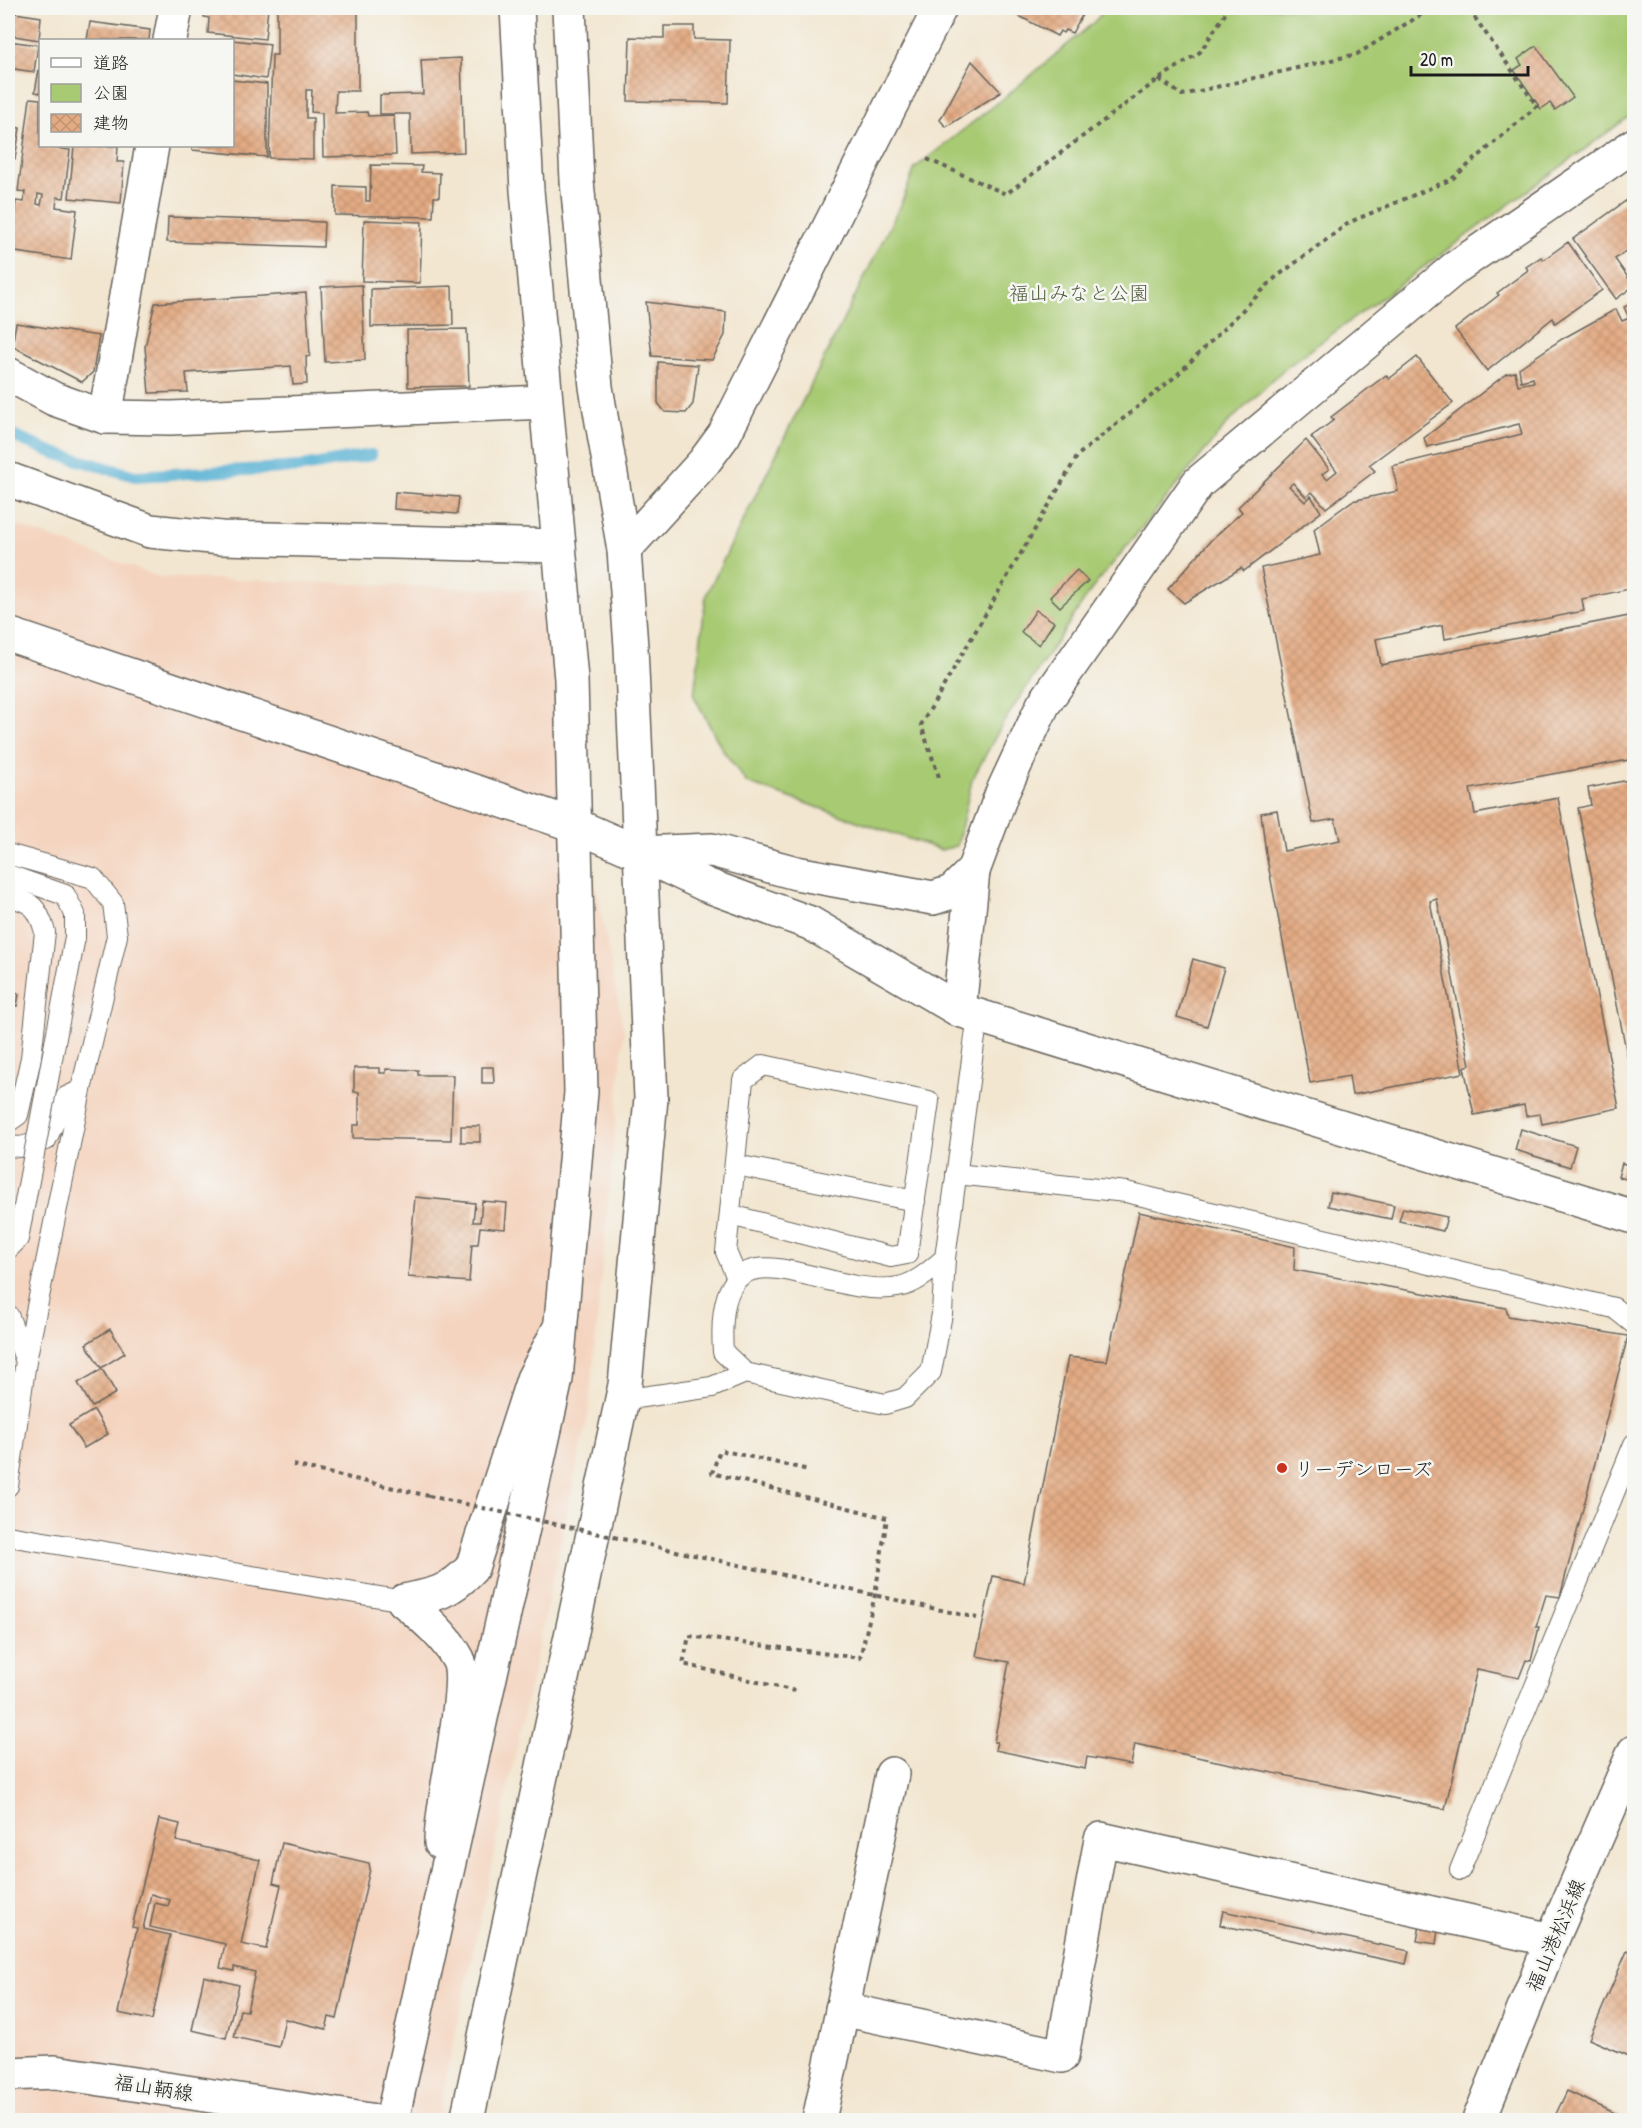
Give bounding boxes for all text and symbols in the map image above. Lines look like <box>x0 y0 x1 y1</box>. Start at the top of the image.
legend <box>39 39 234 147</box>
scale bar <box>1411 39 1528 77</box>
text: 20 m <box>1420 47 1453 72</box>
text: 道路 <box>93 50 129 75</box>
text: 公園 <box>93 80 129 105</box>
text: 建物 <box>93 110 129 135</box>
park label: 福山みなと公園 <box>1009 279 1149 306</box>
place label: リーデンローズ <box>1294 1455 1432 1482</box>
marker: リーデンローズ <box>1275 1461 1289 1475</box>
street label: 福山港松浜線 <box>1519 1874 1591 1996</box>
street label: 福山鞆線 <box>112 2067 196 2107</box>

